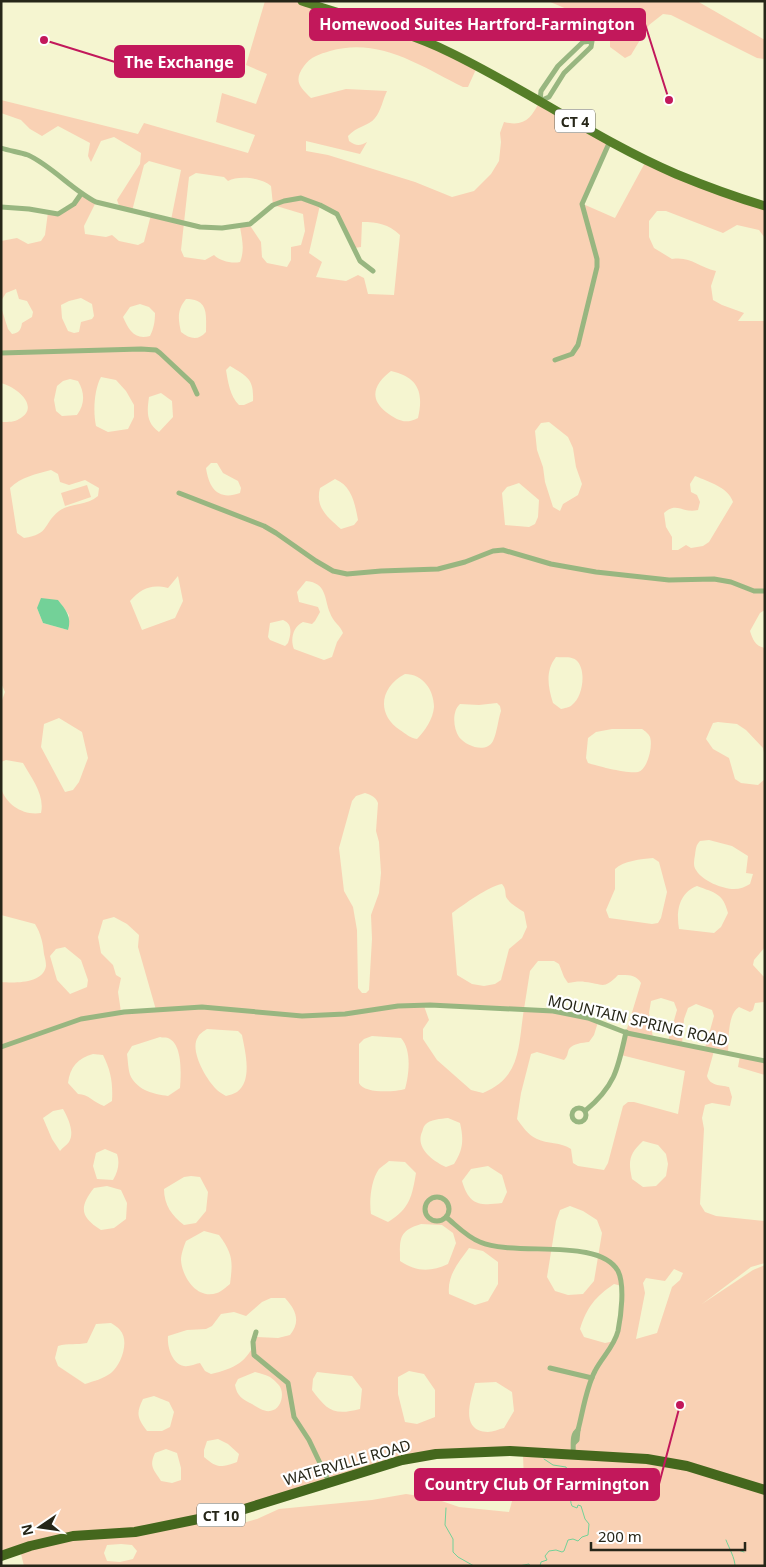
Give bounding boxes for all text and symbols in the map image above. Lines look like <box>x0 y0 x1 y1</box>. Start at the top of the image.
callout: Homewood Suites Hartford-Farmington <box>310 9 645 40</box>
text: Homewood Suites Hartford-Farmington <box>319 13 635 35</box>
callout: The Exchange <box>115 46 244 77</box>
text: The Exchange <box>124 51 234 73</box>
road number: CT 4 <box>555 110 595 132</box>
street label: MOUNTAIN SPRING ROAD <box>546 990 730 1050</box>
street label: WATERVILLE ROAD <box>281 1434 413 1490</box>
callout: Country Club Of Farmington <box>415 1469 659 1500</box>
text: Country Club Of Farmington <box>425 1473 649 1495</box>
north arrow <box>15 1502 65 1552</box>
road number: CT 10 <box>197 1504 245 1526</box>
scale bar <box>591 1520 745 1552</box>
text: N <box>16 1522 37 1538</box>
text: 200 m <box>598 1526 642 1546</box>

